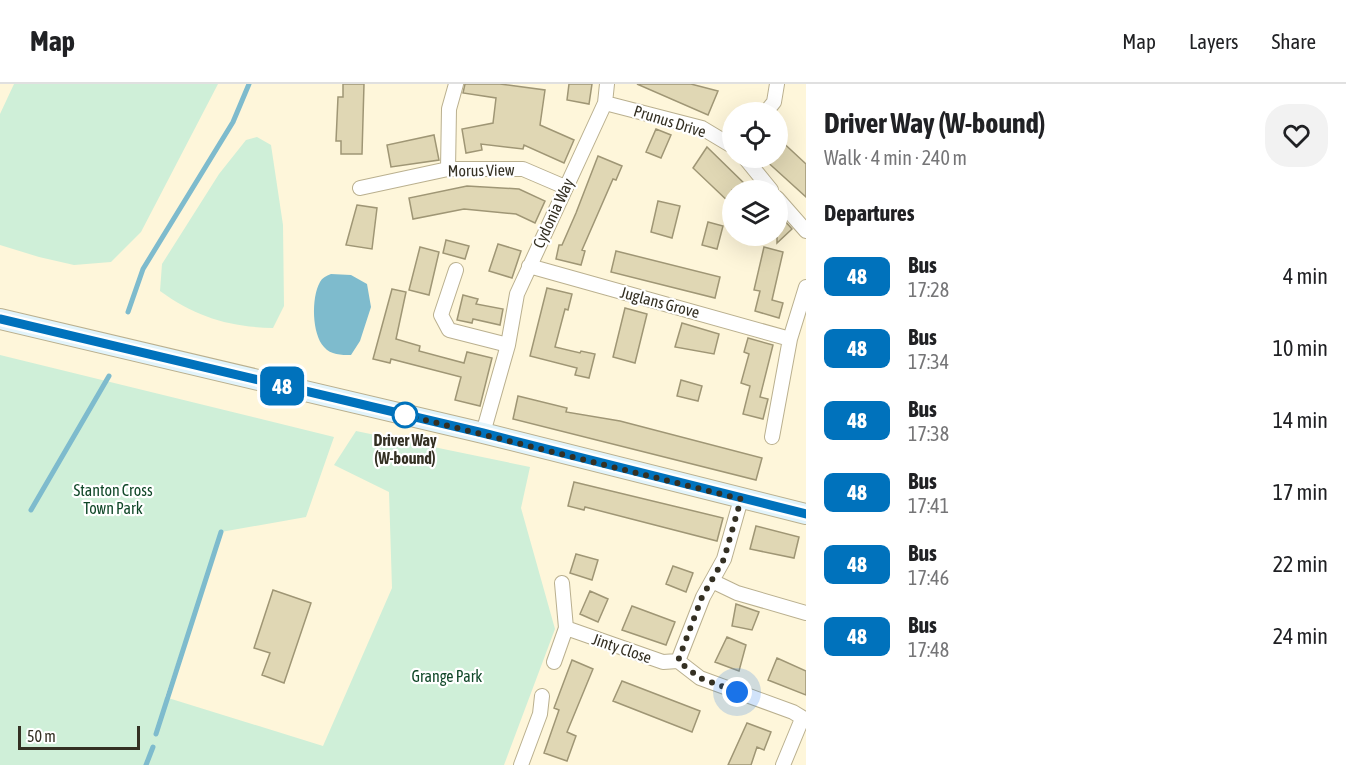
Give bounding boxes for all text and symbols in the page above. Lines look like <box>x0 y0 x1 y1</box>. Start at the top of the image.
text: Map <box>30 25 75 57</box>
text: Map <box>1122 29 1156 53</box>
text: Layers <box>1189 29 1239 53</box>
text: Share <box>1272 29 1316 53</box>
street label: Prunus Drive <box>632 101 708 141</box>
map controls <box>722 102 788 246</box>
button: locate <box>722 102 788 168</box>
button: heart <box>1265 104 1328 167</box>
text: Driver Way (W-bound) <box>824 107 1046 139</box>
text: Walk · 4 min · 240 m <box>824 146 967 169</box>
street label: Morus View <box>447 160 515 180</box>
street label: Cydonia Way <box>529 175 578 251</box>
button: layers <box>722 180 788 246</box>
text: Departures <box>824 200 914 226</box>
text: Bus <box>908 252 937 278</box>
text: 4 min <box>1283 263 1328 289</box>
text: 48 <box>847 264 867 288</box>
text: 17:28 <box>908 278 949 301</box>
street label: Juglans Grove <box>618 283 702 322</box>
text: Bus <box>908 324 937 350</box>
text: 10 min <box>1273 335 1328 361</box>
text: 48 <box>847 336 867 360</box>
text: 17:34 <box>908 350 949 373</box>
line badge: 48 <box>255 366 309 406</box>
text: 48 <box>272 374 292 398</box>
text: Bus <box>908 396 937 422</box>
marker: Driver Way (W-bound) <box>392 402 418 428</box>
text: 14 min <box>1273 407 1328 433</box>
text: 48 <box>847 408 867 432</box>
text: 17:38 <box>908 422 949 445</box>
place label: Driver Way (W-bound) <box>373 431 437 467</box>
text: Bus <box>908 468 937 494</box>
text: 17 min <box>1273 479 1328 505</box>
text: 48 <box>847 480 867 504</box>
park label: Stanton Cross Town Park <box>73 481 153 517</box>
text: 17:41 <box>908 494 949 517</box>
text: Bus <box>908 540 937 566</box>
text: 22 min <box>1273 551 1328 577</box>
text: 48 <box>847 552 867 576</box>
text: 17:46 <box>908 566 949 589</box>
text: Bus <box>908 612 937 638</box>
text: 24 min <box>1273 623 1328 649</box>
text: 48 <box>847 624 867 648</box>
street label: Jinty Close <box>590 629 654 667</box>
text: 17:48 <box>908 638 949 661</box>
park label: Grange Park <box>412 667 482 686</box>
your location <box>722 677 752 707</box>
scale bar <box>18 723 140 750</box>
text: 50 m <box>27 727 56 745</box>

